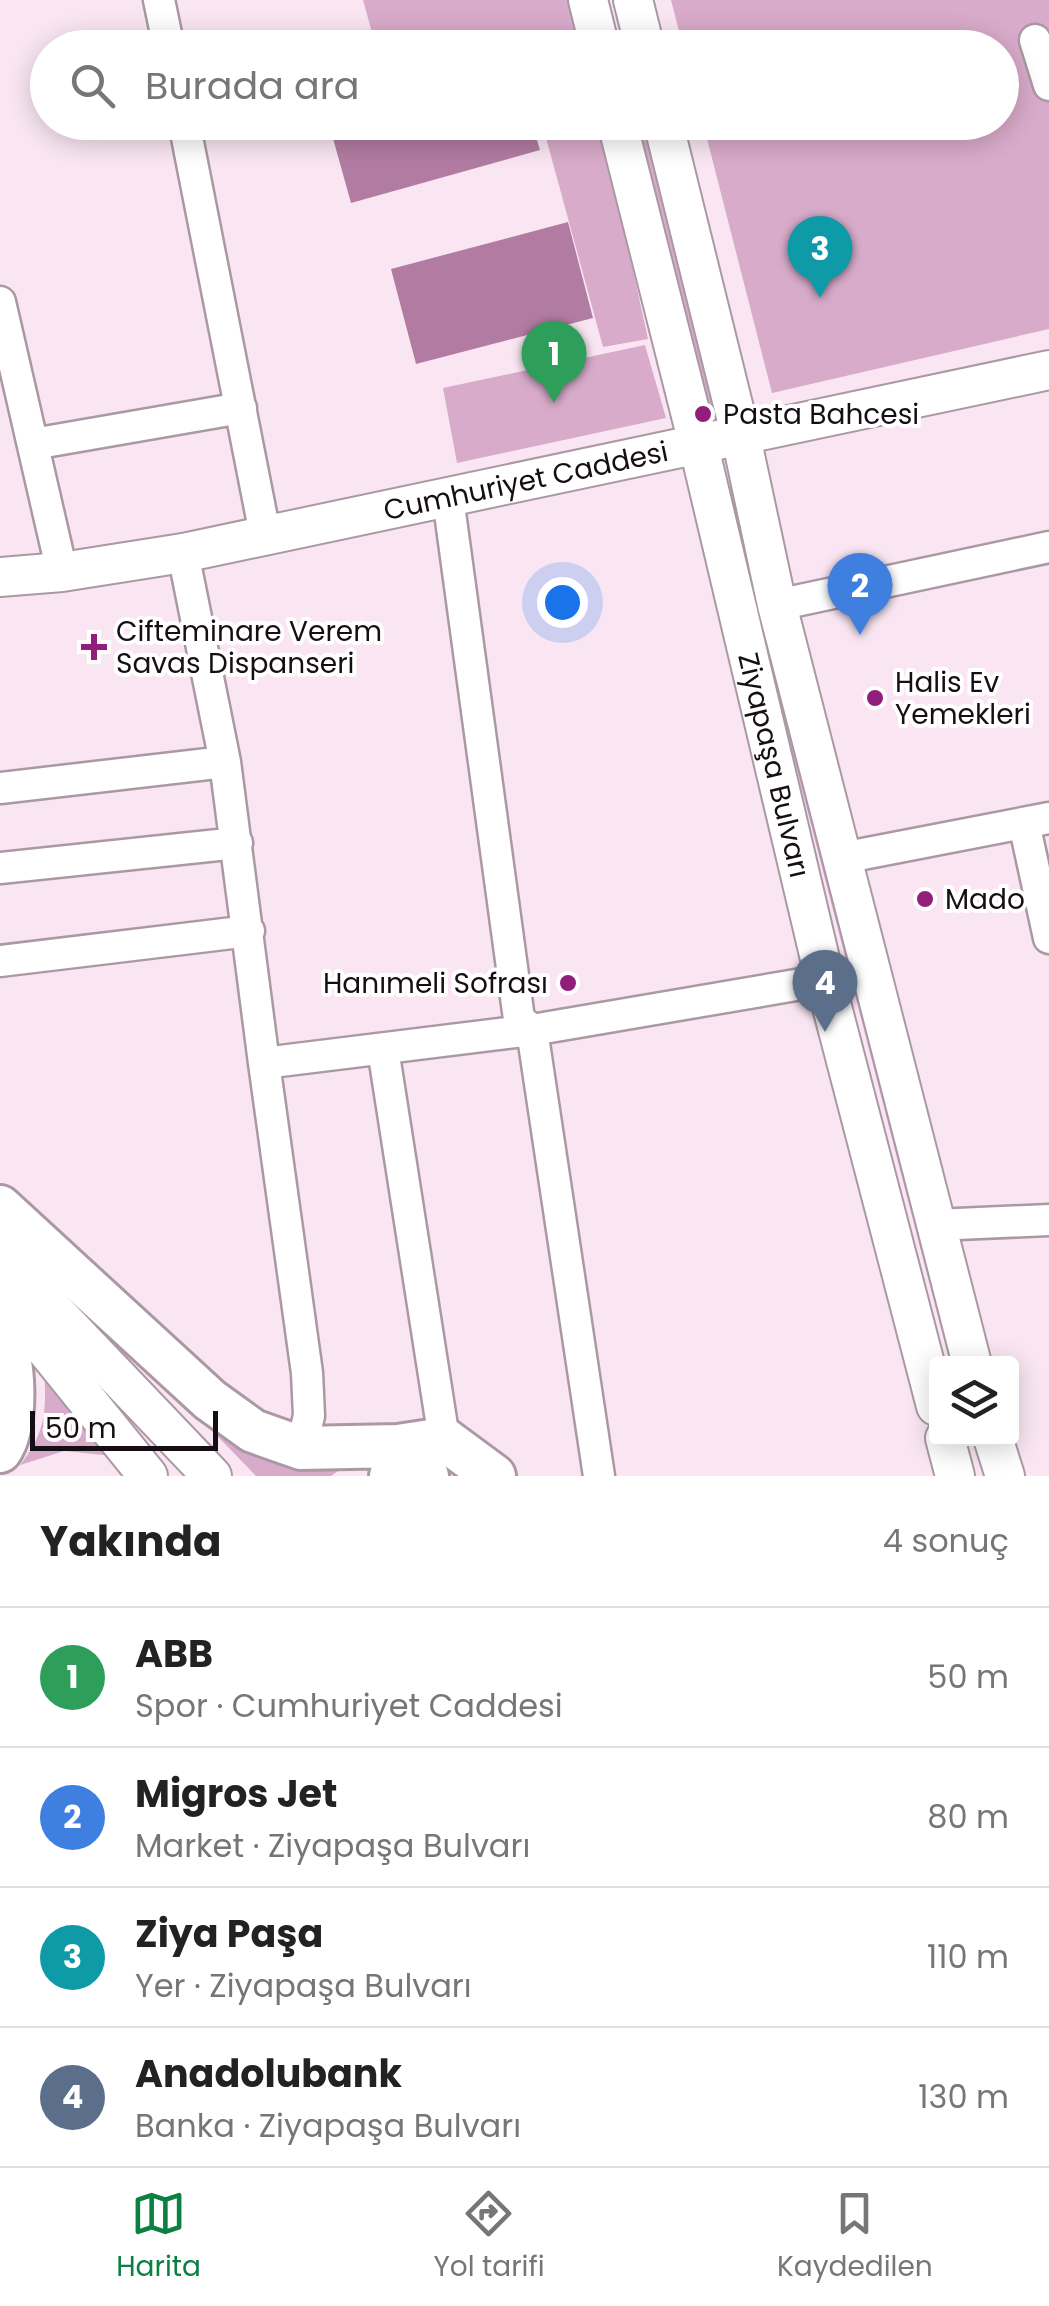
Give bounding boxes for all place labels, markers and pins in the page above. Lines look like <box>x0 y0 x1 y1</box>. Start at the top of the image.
pin: 3 <box>788 216 852 298</box>
pin: 1 <box>522 320 586 403</box>
place label: Pasta Bahcesi <box>723 395 919 434</box>
marker: Pasta Bahcesi <box>692 403 714 425</box>
pin: 2 <box>828 552 892 635</box>
place label: Cifteminare Verem Savas Dispanseri <box>116 612 382 683</box>
marker: Cifteminare Verem Savas Dispanseri <box>81 634 107 660</box>
place label: Halis Ev Yemekleri <box>895 663 1031 734</box>
marker: Halis Ev Yemekleri <box>864 687 886 709</box>
place label: Mado <box>945 880 1025 919</box>
marker: Mado <box>914 888 936 910</box>
pin: 4 <box>792 950 858 1032</box>
place label: Hanımeli Sofrası <box>323 964 548 1003</box>
marker: Hanımeli Sofrası <box>557 972 579 994</box>

